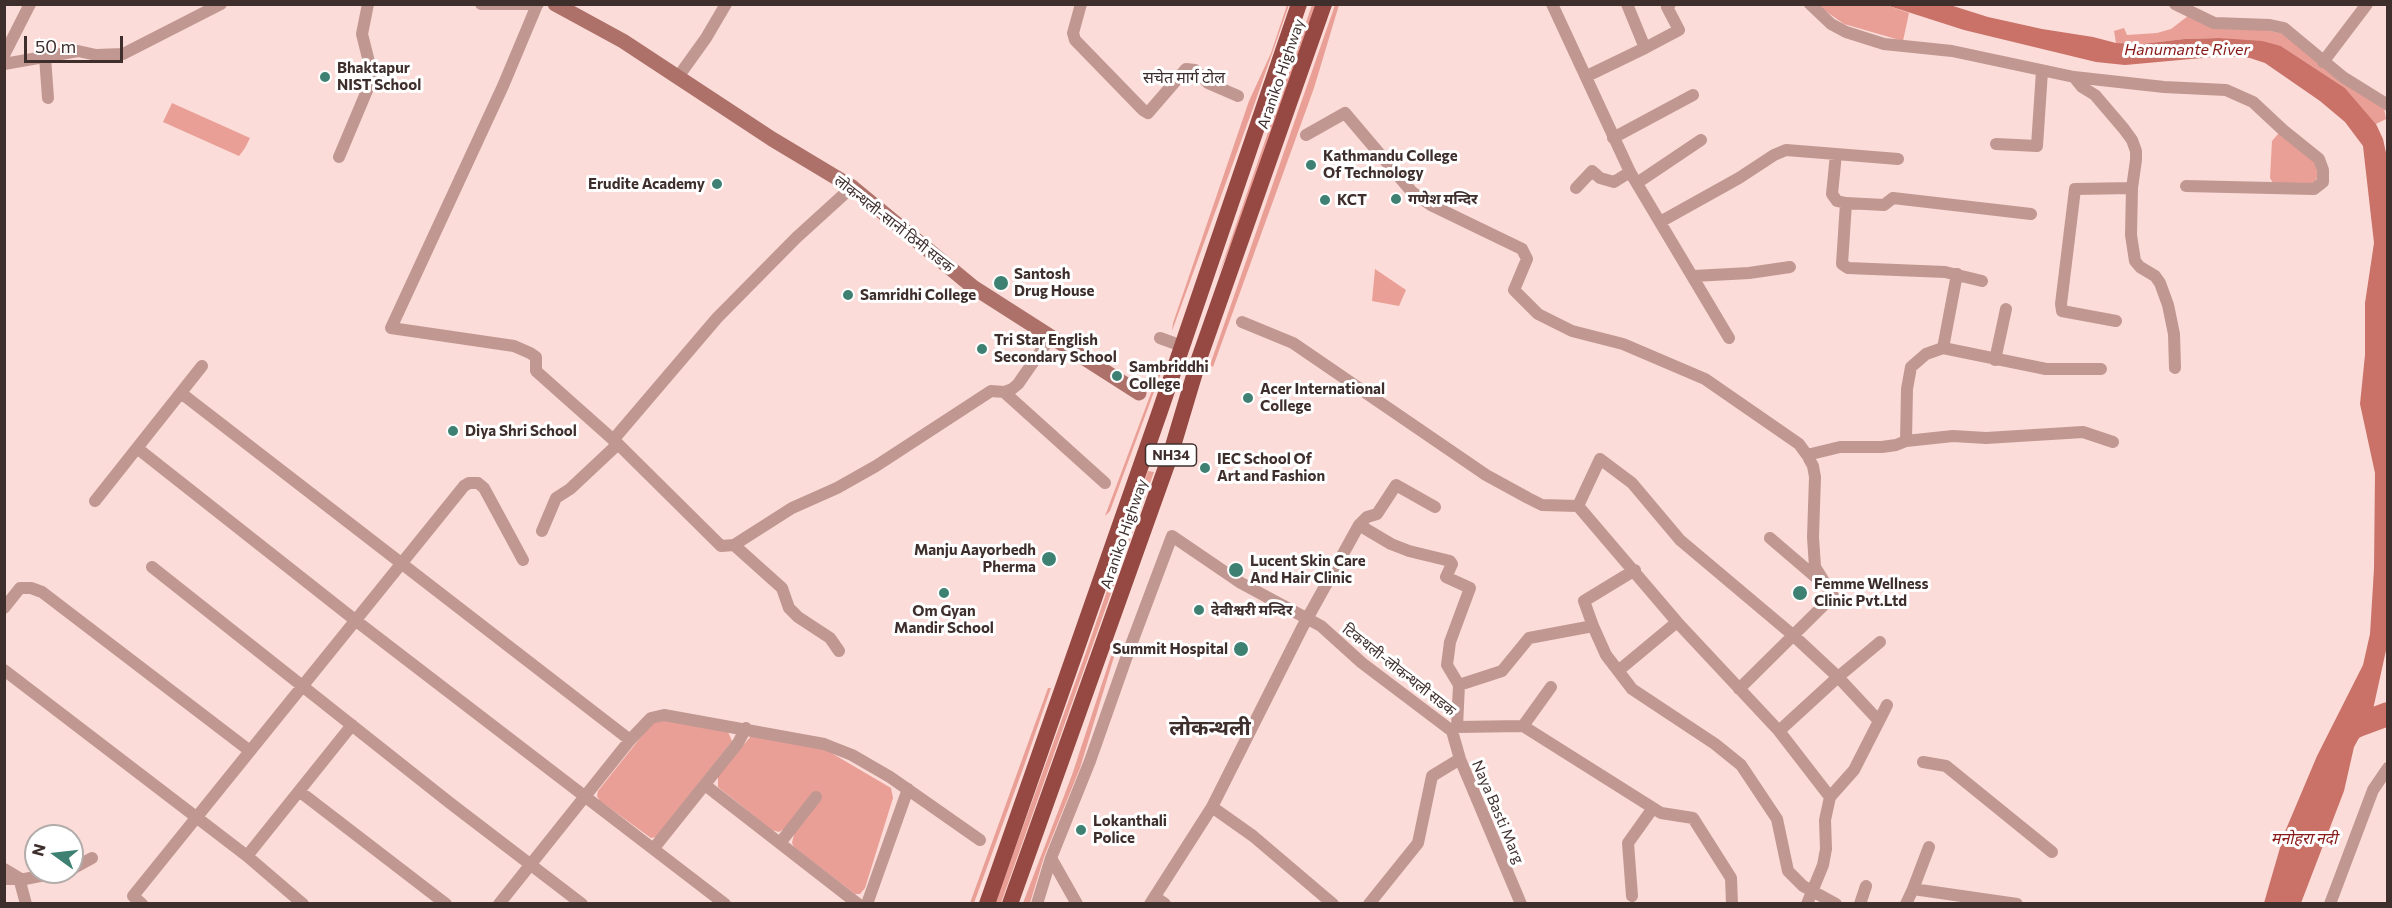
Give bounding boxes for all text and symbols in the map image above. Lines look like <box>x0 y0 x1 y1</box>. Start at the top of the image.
street label: Araniko Highway <box>1254 17 1308 131</box>
scale bar <box>27 24 126 62</box>
text: 50 m <box>35 35 76 57</box>
water label: Hanumante River <box>2124 40 2250 60</box>
place label: Bhaktapur NIST School <box>337 59 421 94</box>
district label: सचेत मार्ग टोल <box>1143 68 1225 88</box>
marker: Bhaktapur NIST School <box>318 70 332 84</box>
place label: Kathmandu College Of Technology <box>1323 147 1458 182</box>
marker: Kathmandu College Of Technology <box>1304 158 1318 172</box>
street label: लोकन्थली-सानो ठिमी सडक <box>831 172 957 276</box>
place label: Erudite Academy <box>588 175 705 193</box>
marker: Erudite Academy <box>710 177 724 191</box>
place label: गणेश मन्दिर <box>1408 190 1478 208</box>
place label: KCT <box>1337 191 1367 209</box>
marker: गणेश मन्दिर <box>1389 192 1403 206</box>
marker: KCT <box>1318 193 1332 207</box>
place label: Santosh Drug House <box>1014 265 1095 300</box>
marker: Santosh Drug House <box>992 274 1010 292</box>
place label: Samridhi College <box>860 286 976 304</box>
marker: Samridhi College <box>841 288 855 302</box>
place label: Tri Star English Secondary School <box>994 331 1117 366</box>
marker: Tri Star English Secondary School <box>975 342 989 356</box>
place label: Sambriddhi College <box>1129 358 1209 393</box>
marker: Sambriddhi College <box>1110 369 1124 383</box>
place label: Acer International College <box>1260 380 1385 415</box>
marker: Acer International College <box>1241 391 1255 405</box>
place label: Diya Shri School <box>465 422 577 440</box>
marker: Diya Shri School <box>446 424 460 438</box>
road number: NH34 <box>1146 444 1196 466</box>
place label: IEC School Of Art and Fashion <box>1217 450 1325 485</box>
marker: IEC School Of Art and Fashion <box>1198 461 1212 475</box>
street label: Araniko Highway <box>1097 477 1151 591</box>
place label: Manju Aayorbedh Pherma <box>914 541 1036 576</box>
marker: Manju Aayorbedh Pherma <box>1040 550 1058 568</box>
place label: Lucent Skin Care And Hair Clinic <box>1250 552 1366 587</box>
marker: Lucent Skin Care And Hair Clinic <box>1227 561 1245 579</box>
place label: Femme Wellness Clinic Pvt.Ltd <box>1814 575 1929 610</box>
marker: Femme Wellness Clinic Pvt.Ltd <box>1791 584 1809 602</box>
marker: Om Gyan Mandir School <box>937 586 951 600</box>
place label: देवीश्वरी मन्दिर <box>1211 601 1293 619</box>
place label: Om Gyan Mandir School <box>894 602 994 637</box>
marker: देवीश्वरी मन्दिर <box>1192 603 1206 617</box>
street label: टिकथली-लोकन्थली सडक <box>1339 620 1459 720</box>
place label: Summit Hospital <box>1112 640 1228 658</box>
marker: Summit Hospital <box>1232 640 1250 658</box>
district label: लोकन्थली <box>1169 715 1251 741</box>
street label: Naya Basti Marg <box>1468 758 1528 866</box>
place label: Lokanthali Police <box>1093 812 1167 847</box>
marker: Lokanthali Police <box>1074 823 1088 837</box>
north arrow <box>24 824 84 884</box>
water label: मनोहरा नदी <box>2271 829 2337 849</box>
text: N <box>27 841 49 858</box>

